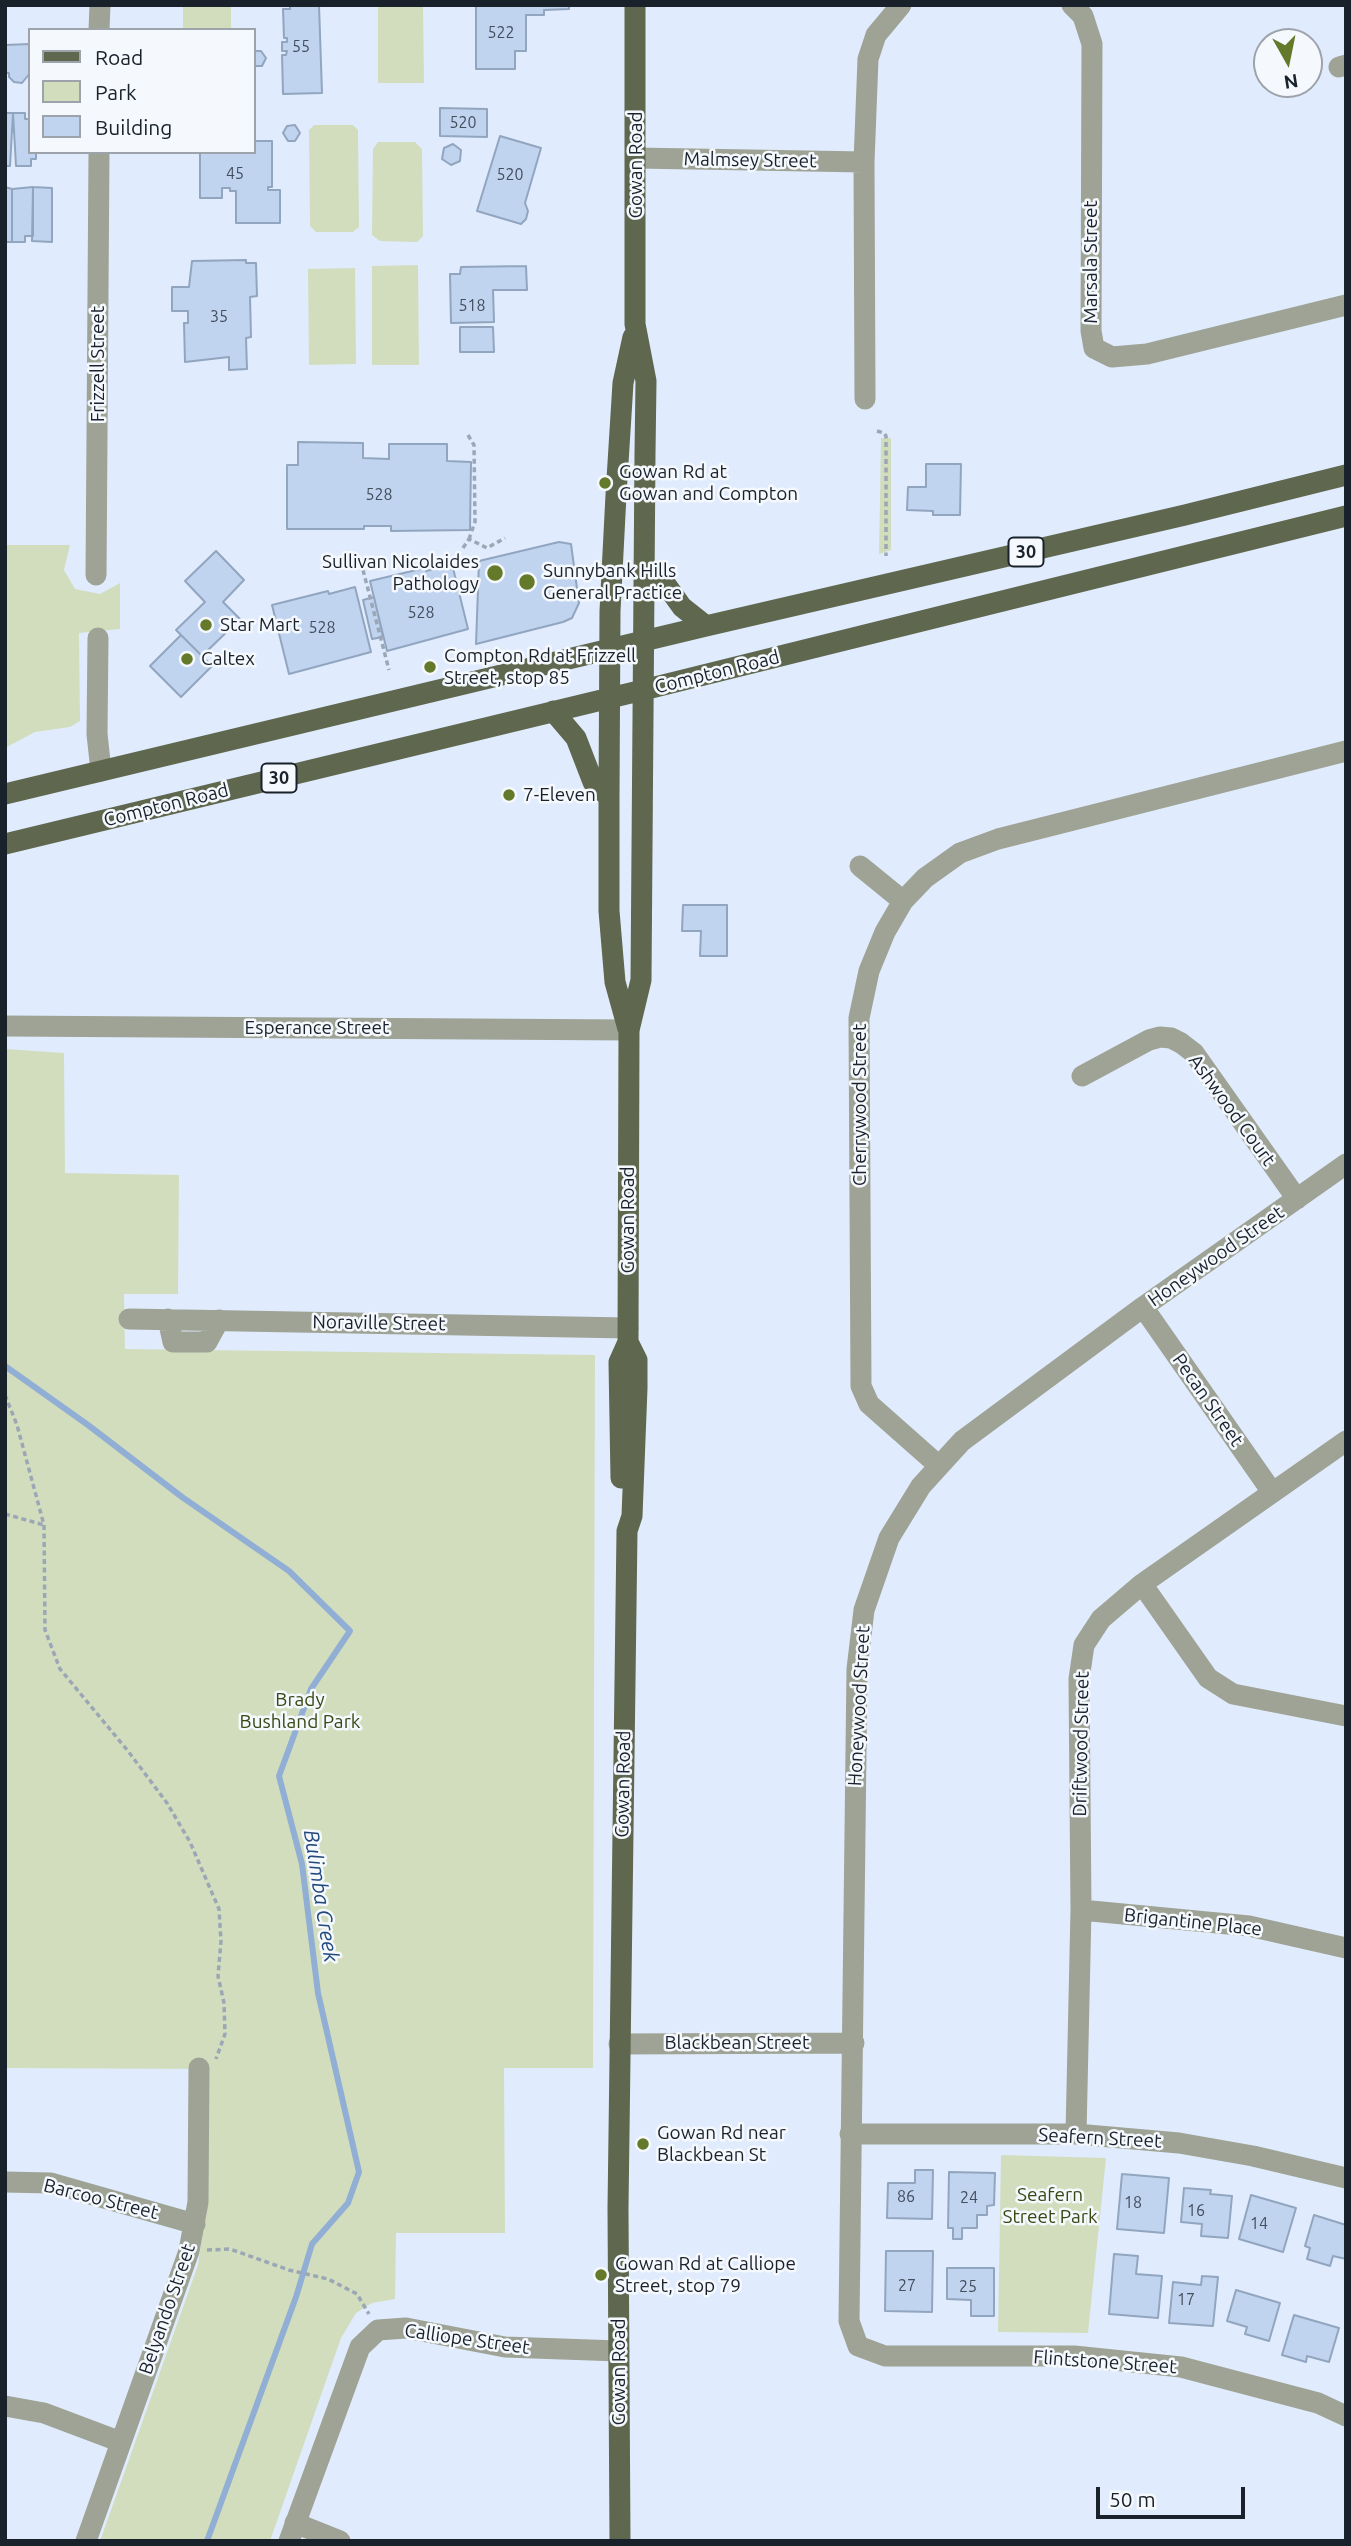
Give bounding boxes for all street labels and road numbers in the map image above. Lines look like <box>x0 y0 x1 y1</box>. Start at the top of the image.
street label: Gowan Road <box>625 111 647 219</box>
street label: Malmsey Street <box>683 147 817 173</box>
street label: Marsala Street <box>1080 200 1102 324</box>
street label: Frizzell Street <box>87 306 109 422</box>
road number: 30 <box>1009 538 1044 566</box>
street label: Compton Road <box>652 645 782 699</box>
road number: 30 <box>262 764 296 792</box>
street label: Compton Road <box>101 778 231 832</box>
street label: Esperance Street <box>245 1017 389 1039</box>
street label: Cherrywood Street <box>849 1024 871 1186</box>
street label: Ashwood Court <box>1184 1050 1280 1170</box>
street label: Gowan Road <box>617 1166 639 1274</box>
street label: Honeywood Street <box>1144 1201 1288 1311</box>
street label: Noraville Street <box>312 1310 446 1336</box>
street label: Pecan Street <box>1168 1349 1248 1451</box>
street label: Honeywood Street <box>843 1625 875 1787</box>
street label: Driftwood Street <box>1068 1671 1094 1817</box>
street label: Gowan Road <box>611 1730 635 1838</box>
street label: Brigantine Place <box>1123 1903 1263 1941</box>
street label: Blackbean Street <box>665 2032 809 2054</box>
street label: Seafern Street <box>1038 2123 1162 2153</box>
street label: Barcoo Street <box>41 2174 161 2224</box>
street label: Belyando Street <box>134 2241 200 2377</box>
street label: Gowan Road <box>608 2318 630 2426</box>
street label: Calliope Street <box>403 2319 531 2359</box>
street label: Flintstone Street <box>1033 2346 1177 2378</box>

